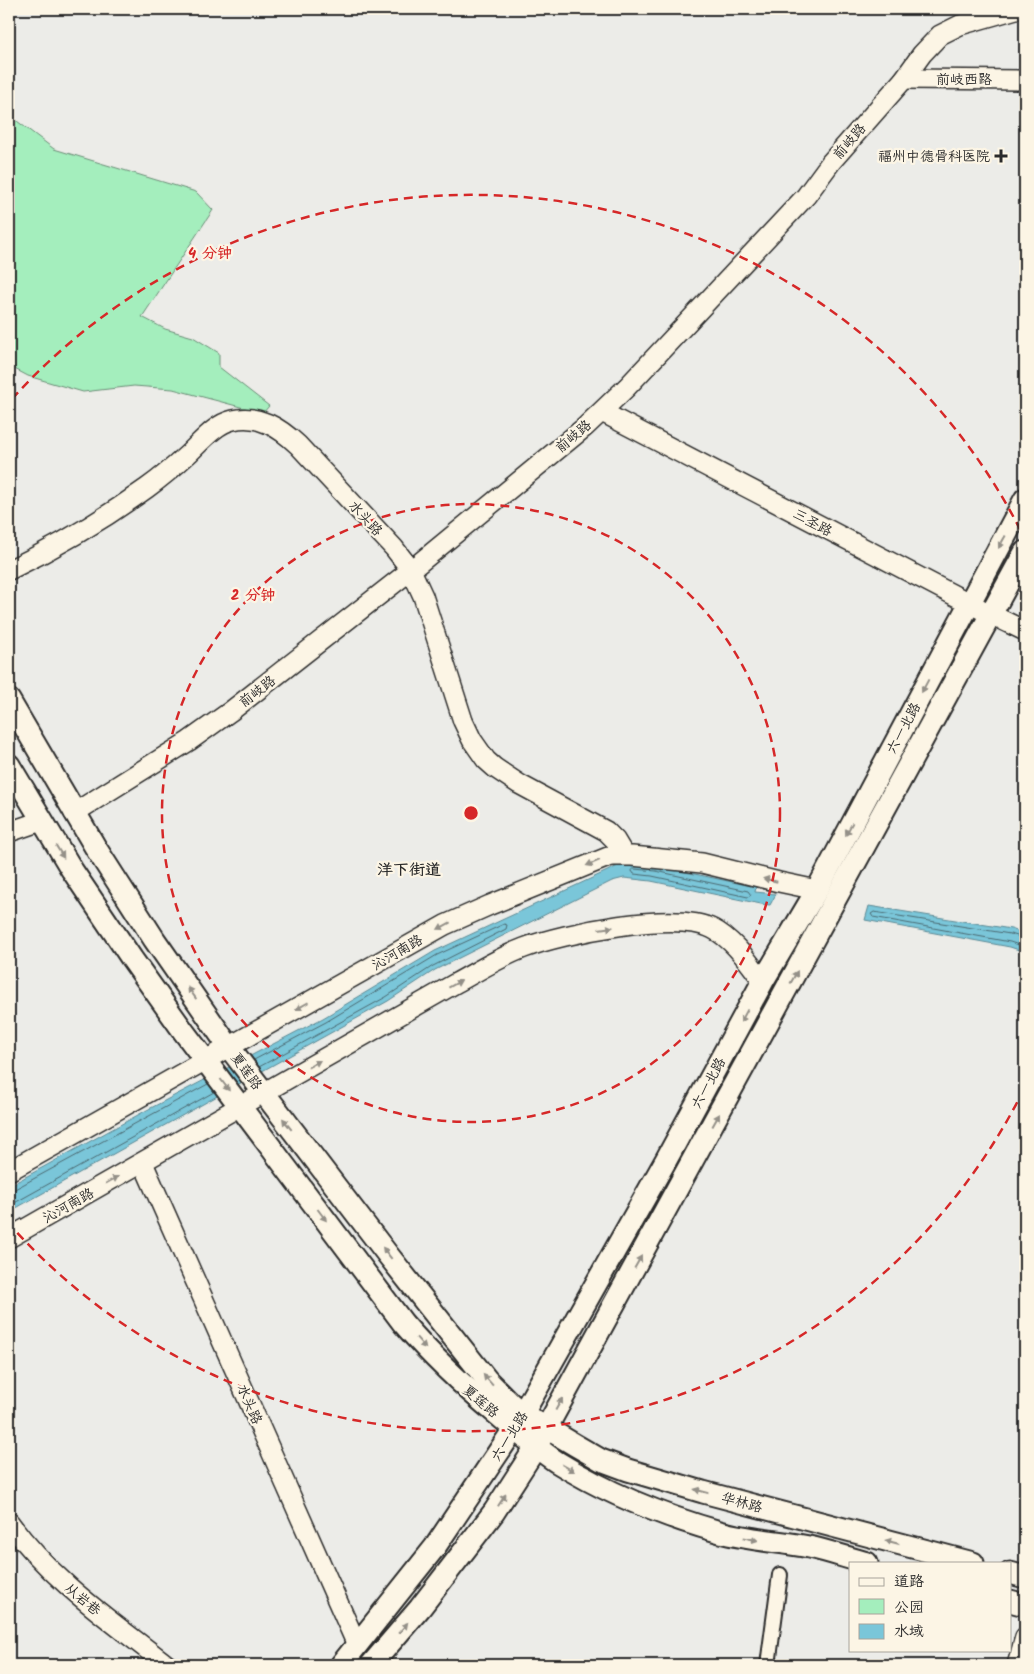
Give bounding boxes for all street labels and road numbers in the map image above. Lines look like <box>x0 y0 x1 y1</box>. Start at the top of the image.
street label: 前岐西路 <box>936 69 992 91</box>
street label: 前岐路 <box>828 119 872 165</box>
street label: 前岐路 <box>550 415 597 459</box>
street label: 水头路 <box>343 496 388 542</box>
street label: 三圣路 <box>789 503 836 542</box>
street label: 前岐路 <box>234 670 281 713</box>
street label: 六一北路 <box>881 699 927 758</box>
street label: 沁河南路 <box>368 929 427 976</box>
street label: 夏莲路 <box>225 1048 267 1095</box>
street label: 六一北路 <box>686 1054 732 1113</box>
street label: 沁河南路 <box>39 1183 98 1229</box>
street label: 夏莲路 <box>457 1380 504 1424</box>
street label: 水头路 <box>230 1381 268 1428</box>
street label: 六一北路 <box>486 1407 534 1466</box>
street label: 华林路 <box>719 1487 765 1519</box>
street label: 从岩巷 <box>59 1578 106 1622</box>

